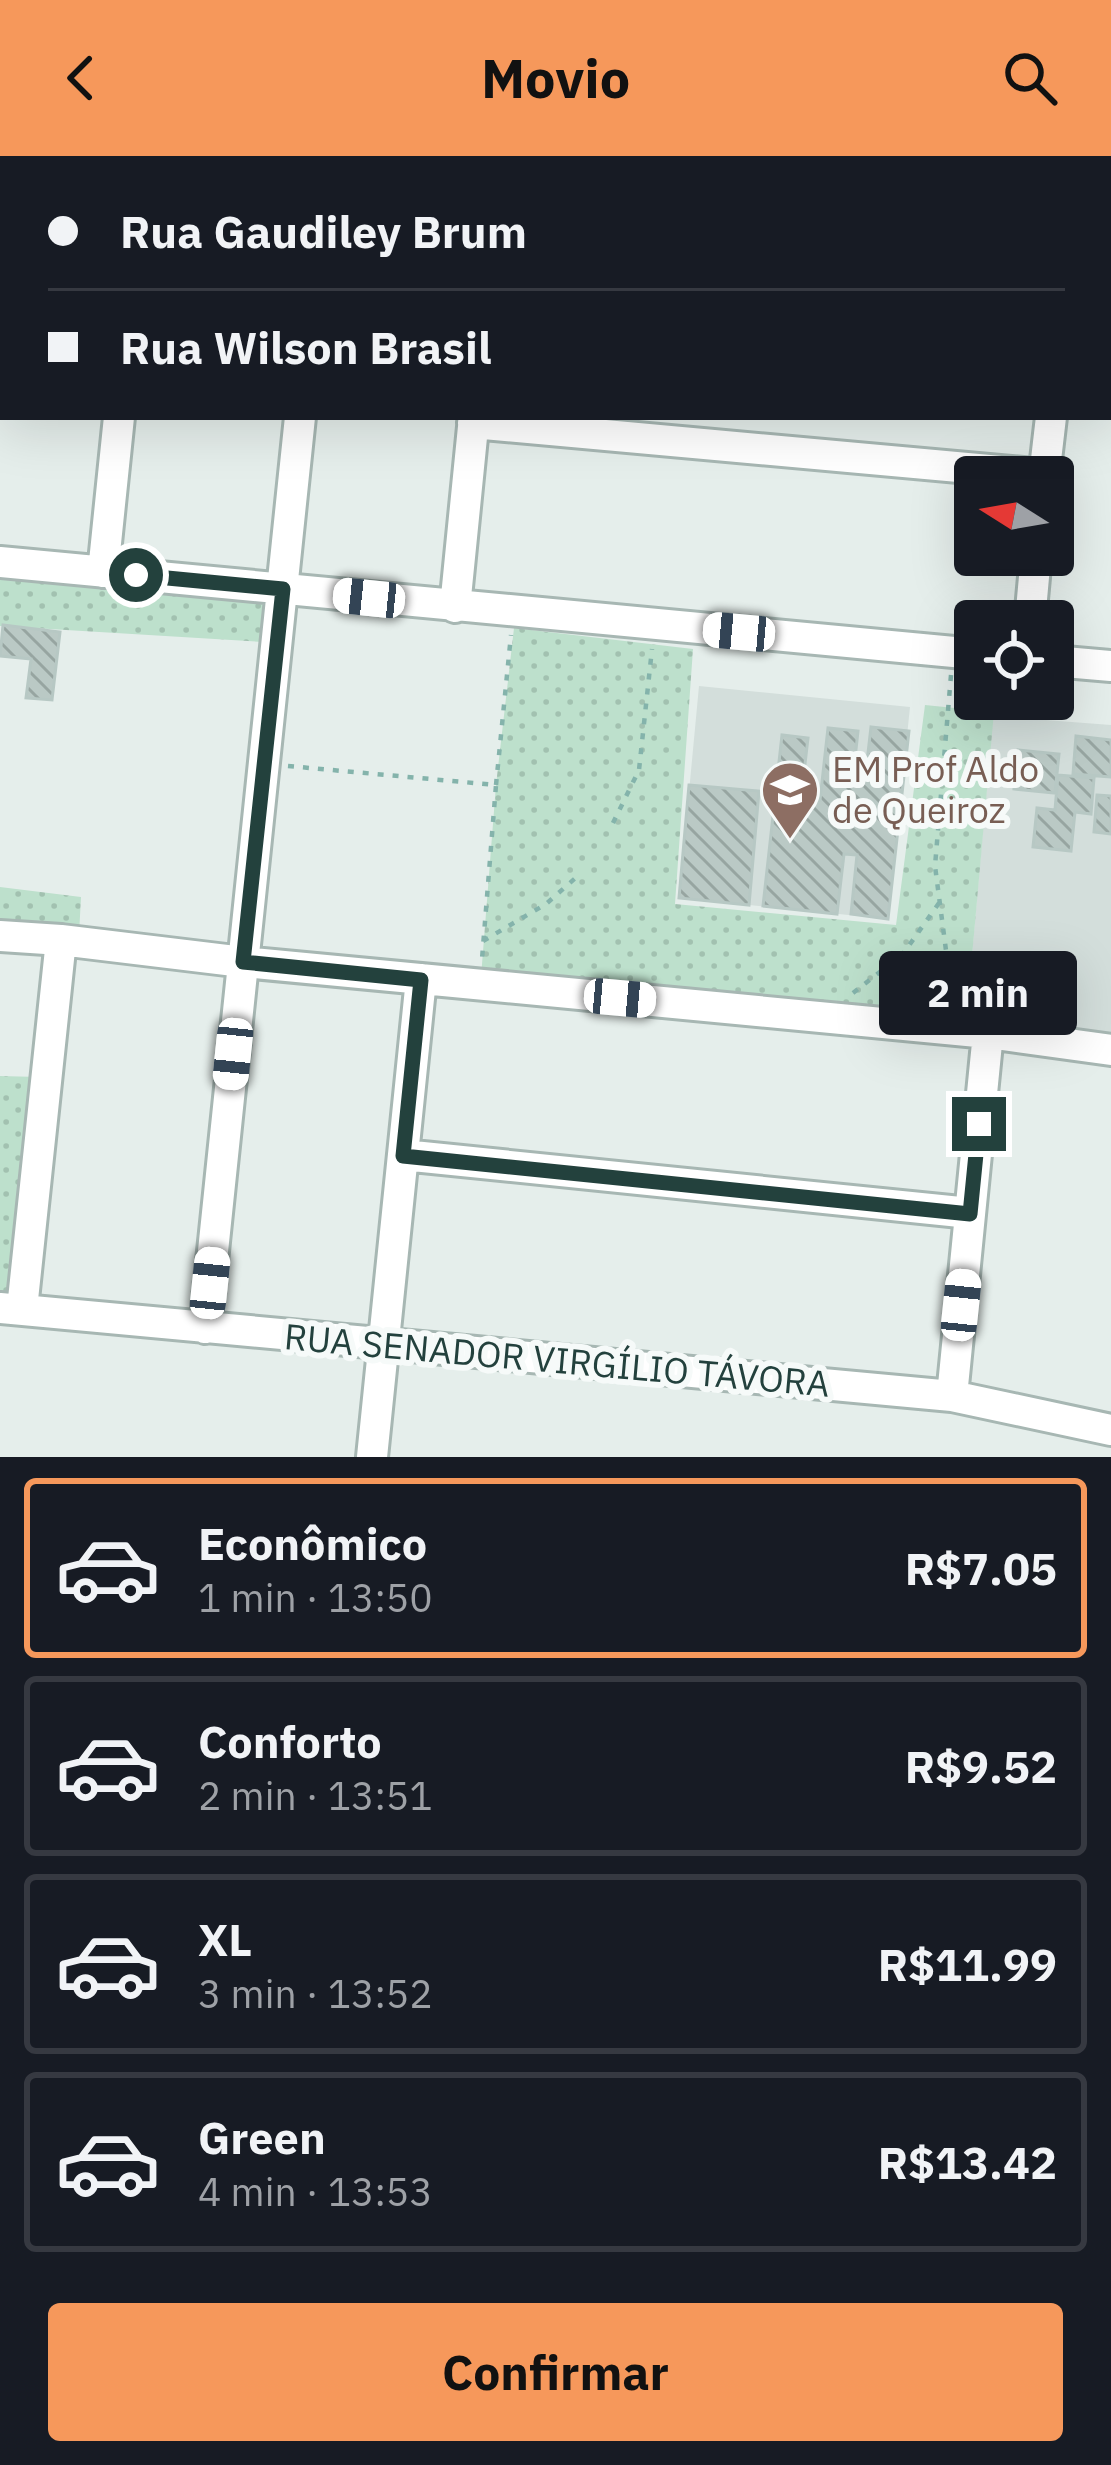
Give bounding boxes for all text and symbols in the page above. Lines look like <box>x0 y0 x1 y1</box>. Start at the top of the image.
text: Movio <box>481 43 630 113</box>
icon: back <box>48 45 114 111</box>
icon: search <box>997 45 1063 111</box>
text: Rua Gaudiley Brum <box>120 202 527 260</box>
text: Rua Wilson Brasil <box>120 318 492 376</box>
north arrow <box>954 456 1074 576</box>
map controls <box>954 456 1074 720</box>
route start <box>109 548 163 602</box>
car <box>331 576 407 620</box>
button: locate <box>954 600 1074 720</box>
car <box>702 611 776 653</box>
place label: EM Prof Aldo de Queiroz <box>832 745 1039 833</box>
school or university icon: EM Prof Aldo de Queiroz <box>759 759 821 841</box>
callout: 2 min <box>880 950 1078 1034</box>
text: 2 min <box>927 967 1029 1018</box>
car <box>583 977 657 1019</box>
car <box>211 1016 255 1092</box>
route end <box>952 1097 1006 1151</box>
car <box>188 1245 232 1321</box>
car <box>939 1267 983 1343</box>
street label: RUA SENADOR VIRGÍLIO TÁVORA <box>282 1312 832 1407</box>
icon: car <box>54 1514 162 1622</box>
text: Econômico <box>198 1514 427 1572</box>
text: R$7.05 <box>905 1539 1057 1597</box>
text: 1 min · 13:50 <box>198 1572 433 1623</box>
icon: car <box>54 1712 162 1820</box>
text: Conforto <box>198 1712 382 1770</box>
text: R$9.52 <box>905 1737 1057 1795</box>
text: 2 min · 13:51 <box>198 1770 433 1821</box>
icon: car <box>54 1910 162 2018</box>
text: XL <box>198 1910 252 1968</box>
text: R$11.99 <box>878 1935 1057 1993</box>
text: 3 min · 13:52 <box>198 1968 433 2019</box>
icon: car <box>54 2108 162 2216</box>
text: Green <box>198 2108 326 2166</box>
text: R$13.42 <box>878 2133 1057 2191</box>
text: 4 min · 13:53 <box>198 2166 433 2217</box>
button: Confirmar <box>48 2303 1063 2441</box>

